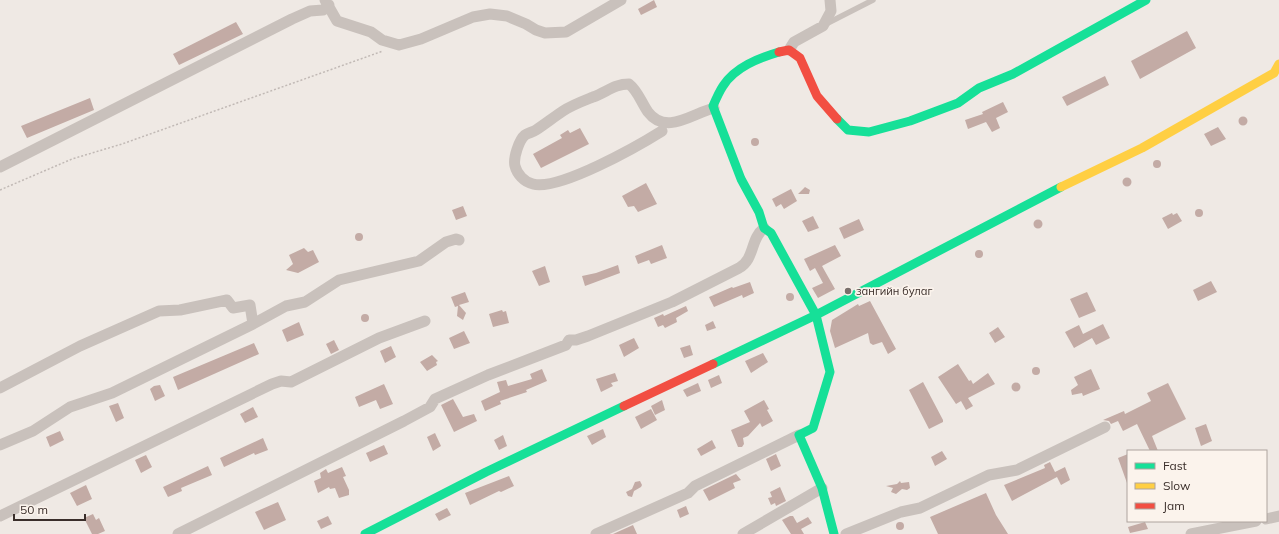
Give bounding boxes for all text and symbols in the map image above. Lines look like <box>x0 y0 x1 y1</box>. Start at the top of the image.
place label: зангийн булаг <box>856 284 932 298</box>
marker: зангийн булаг <box>843 286 853 296</box>
legend <box>1127 450 1267 522</box>
text: Fast <box>1163 458 1187 473</box>
text: Slow <box>1163 478 1191 493</box>
scale bar <box>14 496 85 522</box>
text: Jam <box>1163 498 1185 513</box>
text: 50 m <box>20 502 48 517</box>

